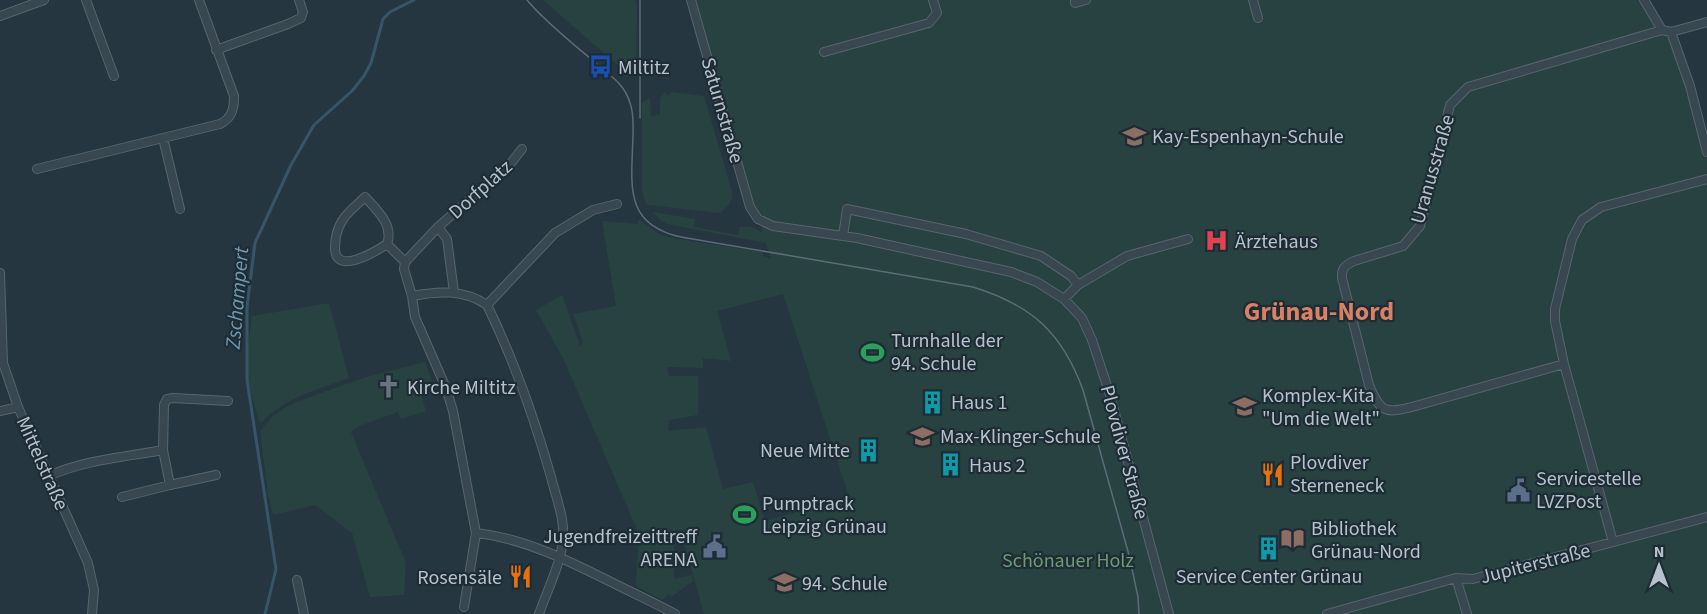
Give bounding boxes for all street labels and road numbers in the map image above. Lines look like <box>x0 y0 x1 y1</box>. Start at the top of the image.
street label: Saturnstraße <box>694 54 751 166</box>
street label: Uranusstraße <box>1404 111 1462 227</box>
street label: Dorfplatz <box>443 154 519 226</box>
street label: Plovdiver Straße <box>1093 382 1155 522</box>
street label: Mittelstraße <box>9 412 75 515</box>
street label: Jupiterstraße <box>1477 537 1593 591</box>

